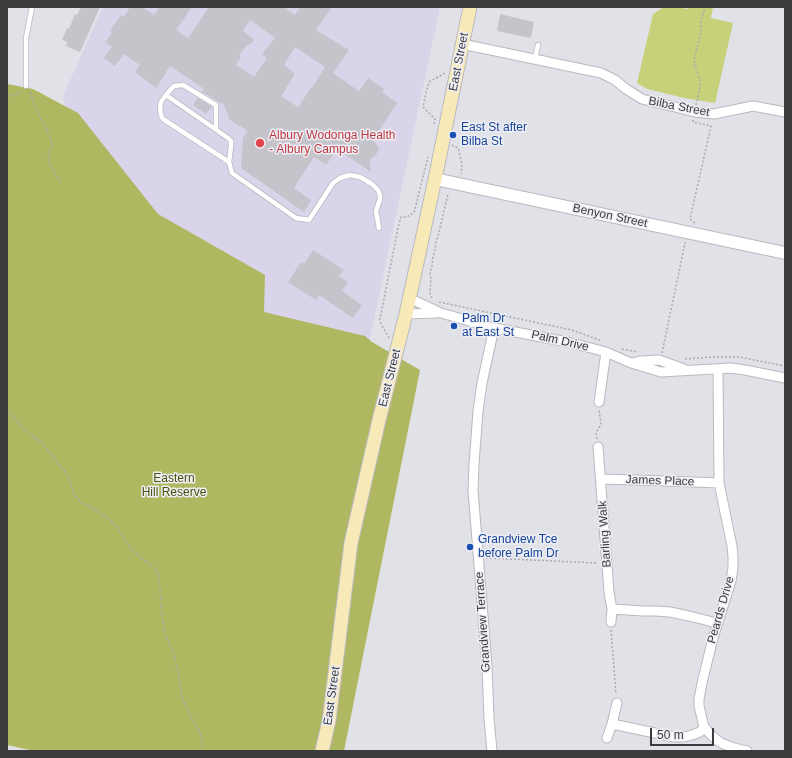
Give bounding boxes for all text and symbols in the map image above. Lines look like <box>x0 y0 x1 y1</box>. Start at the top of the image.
street label: East Street <box>446 31 472 93</box>
street label: Bilba Street <box>647 94 711 120</box>
place label: East St after Bilba St <box>461 121 527 149</box>
place label: Albury Wodonga Health - Albury Campus <box>269 129 396 157</box>
marker: East St after Bilba St <box>448 130 458 140</box>
marker: Albury Wodonga Health - Albury Campus <box>254 137 266 149</box>
street label: Benyon Street <box>571 201 649 231</box>
place label: Palm Dr at East St <box>462 312 514 340</box>
marker: Palm Dr at East St <box>449 321 459 331</box>
street label: Palm Drive <box>530 327 590 355</box>
street label: East Street <box>376 347 404 409</box>
park label: Eastern Hill Reserve <box>142 472 206 500</box>
street label: James Place <box>625 473 695 489</box>
street label: Barling Walk <box>595 500 615 568</box>
place label: Grandview Tce before Palm Dr <box>478 533 559 561</box>
marker: Grandview Tce before Palm Dr <box>465 542 475 552</box>
street label: Grandview Terrace <box>472 571 494 673</box>
street label: Peards Drive <box>705 575 737 645</box>
street label: East Street <box>321 666 343 726</box>
scale bar <box>652 720 716 746</box>
text: 50 m <box>657 728 684 742</box>

